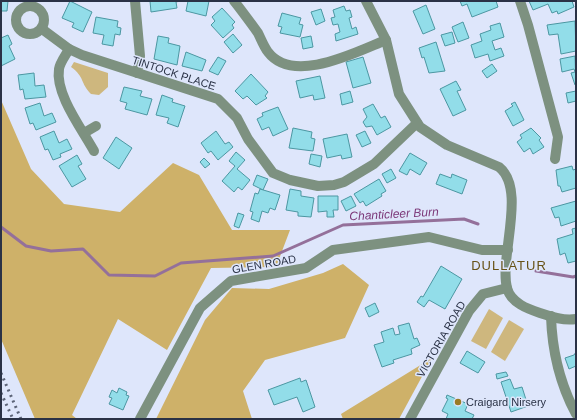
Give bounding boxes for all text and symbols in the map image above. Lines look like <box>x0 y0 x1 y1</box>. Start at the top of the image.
street label: TINTOCK PLACE <box>131 54 217 92</box>
water label: Chanticleer Burn <box>349 205 439 223</box>
street label: GLEN ROAD <box>231 252 297 276</box>
district label: DULLATUR <box>471 258 547 273</box>
street label: VICTORIA ROAD <box>414 299 468 379</box>
place label: Craigard Nirsery <box>466 396 547 408</box>
marker: Craigard Nirsery <box>453 397 463 407</box>

